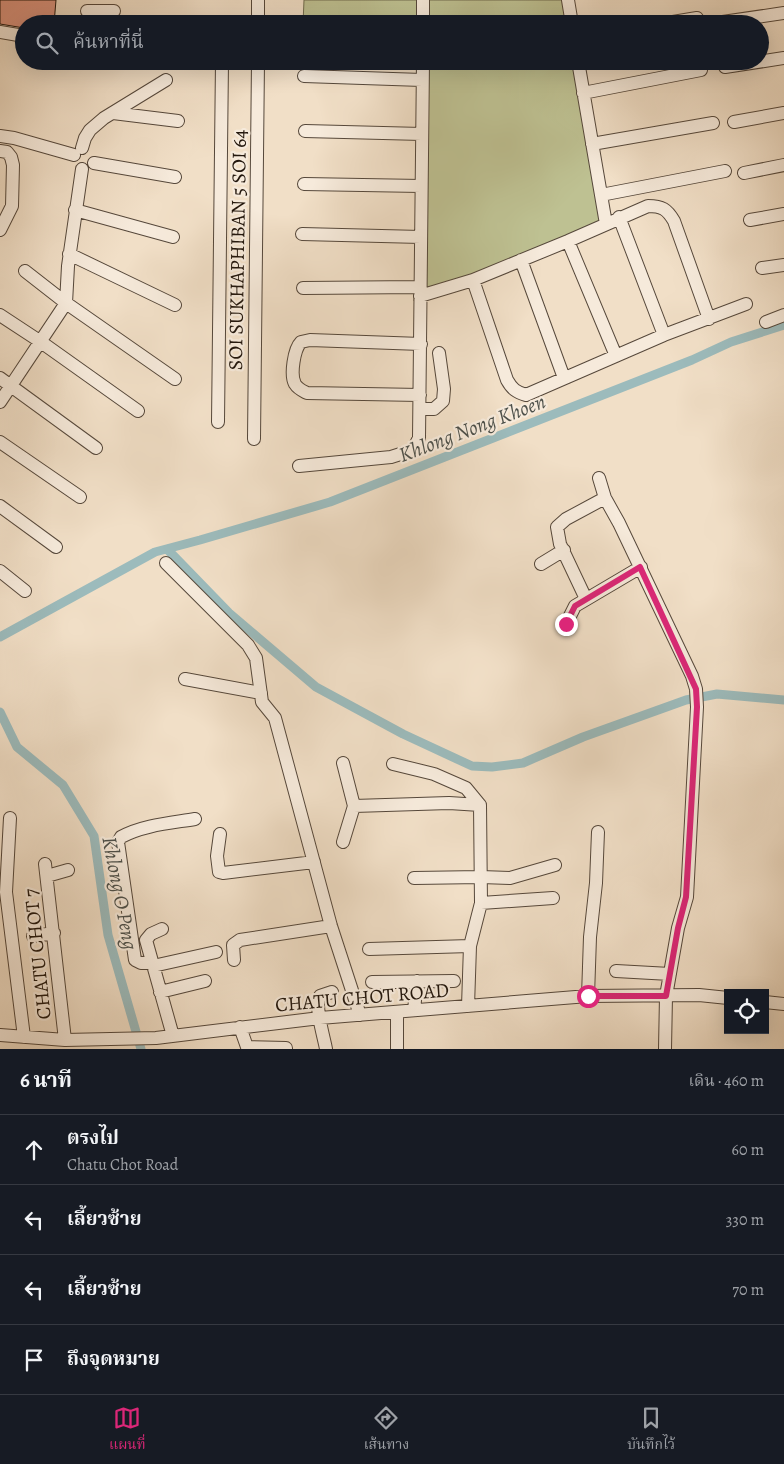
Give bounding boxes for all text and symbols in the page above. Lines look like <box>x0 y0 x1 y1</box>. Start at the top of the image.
search box <box>15 15 769 70</box>
icon: search <box>33 29 61 57</box>
text: ค้นหาที่นี่ <box>73 29 144 55</box>
street label: SOI SUKHAPHIBAN 5 SOI 64 <box>222 129 253 371</box>
water label: Khlong Nong Khoen <box>395 387 549 469</box>
route end <box>555 613 578 636</box>
water label: Khlong O Peng <box>95 834 145 953</box>
street label: CHATU CHOT 7 <box>17 887 58 1021</box>
street label: CHATU CHOT ROAD <box>274 976 450 1019</box>
route start <box>577 985 600 1008</box>
map controls <box>724 989 769 1034</box>
button: locate <box>724 989 769 1034</box>
text: 6 นาที <box>20 1066 72 1094</box>
text: เดิน · 460 m <box>689 1070 764 1092</box>
text: ตรงไป <box>67 1125 119 1151</box>
icon: ahead <box>20 1136 48 1164</box>
text: 60 m <box>732 1139 764 1161</box>
text: Chatu Chot Road <box>67 1154 178 1176</box>
icon: left <box>20 1206 48 1234</box>
text: เลี้ยวซ้าย <box>67 1206 141 1232</box>
text: 330 m <box>726 1209 764 1231</box>
icon: left <box>20 1276 48 1304</box>
text: เลี้ยวซ้าย <box>67 1276 141 1302</box>
text: 70 m <box>732 1279 764 1301</box>
icon: arrive <box>20 1346 48 1374</box>
text: ถึงจุดหมาย <box>67 1346 160 1372</box>
tab: แผนที่ <box>109 1404 146 1456</box>
tab: เส้นทาง <box>364 1404 409 1456</box>
tab: บันทึกไว้ <box>627 1404 675 1456</box>

